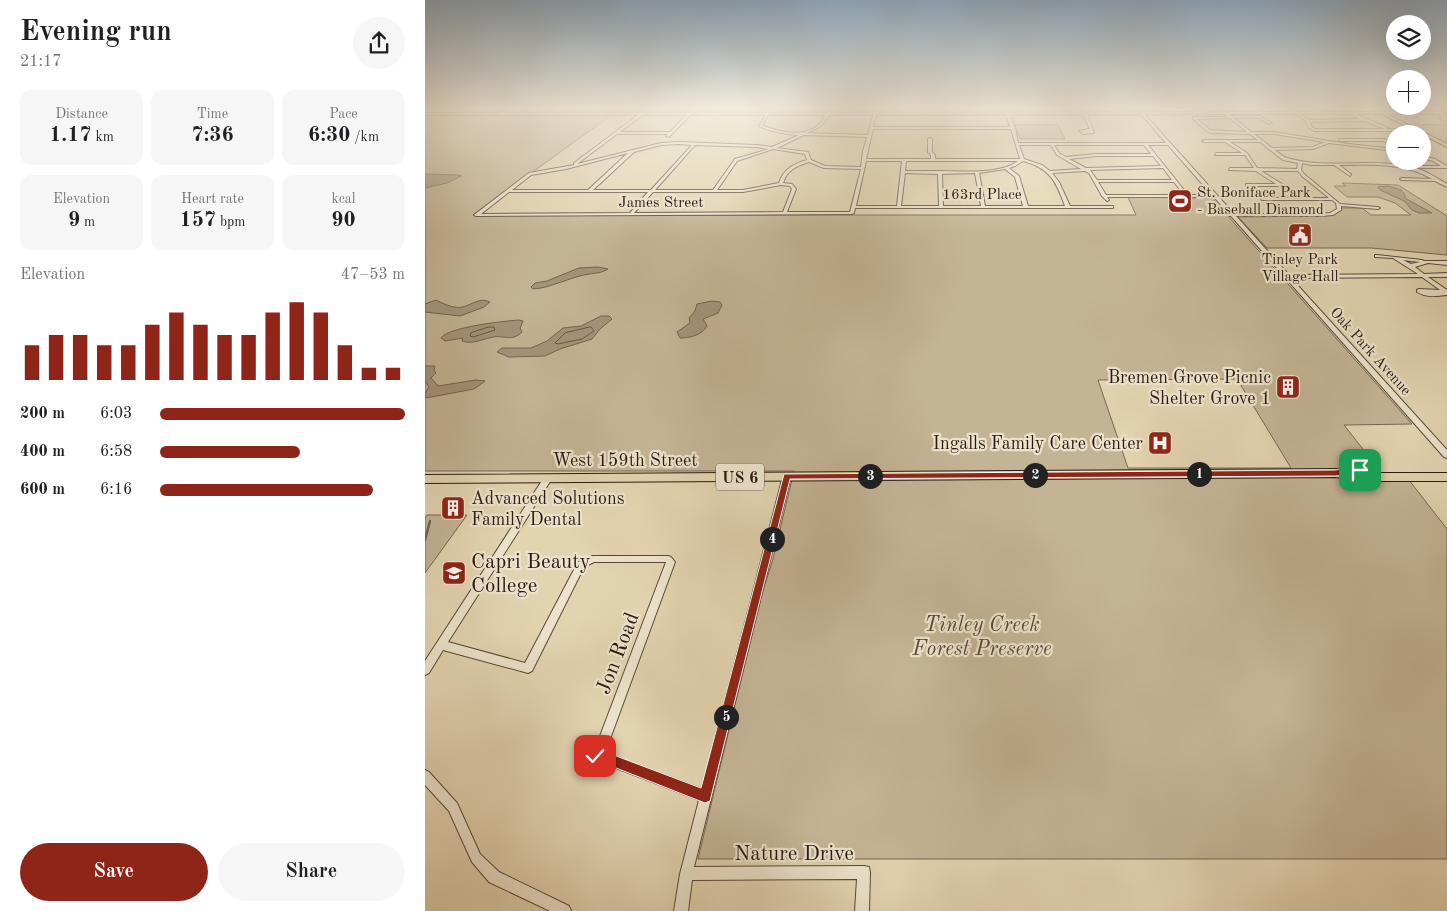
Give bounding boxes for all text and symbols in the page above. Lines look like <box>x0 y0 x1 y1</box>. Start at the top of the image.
map controls <box>1386 15 1431 170</box>
button: layers <box>1386 15 1431 60</box>
button: share <box>353 17 405 69</box>
text: Evening run <box>20 19 172 47</box>
text: 21:17 <box>20 54 62 70</box>
button: + <box>1386 70 1431 115</box>
text: Distance <box>55 107 108 121</box>
text: Time <box>197 107 228 121</box>
text: Pace <box>329 107 358 121</box>
text: 1.17 <box>49 125 92 146</box>
text: 7:36 <box>191 125 234 146</box>
text: 6:30 <box>308 125 350 146</box>
button: − <box>1386 125 1431 170</box>
text: km <box>92 130 114 144</box>
text: /km <box>350 130 379 144</box>
place label: St. Boniface Park - Baseball Diamond <box>1197 186 1324 218</box>
street label: 163rd Place <box>942 188 1022 203</box>
sports icon: St. Boniface Park - Baseball Diamond <box>1167 188 1193 214</box>
text: Elevation <box>53 192 110 206</box>
text: Heart rate <box>181 192 244 206</box>
text: kcal <box>331 192 356 206</box>
street label: James Street <box>619 196 703 211</box>
text: 9 <box>68 210 80 231</box>
text: 157 <box>179 210 216 231</box>
text: 90 <box>331 210 356 231</box>
text: m <box>80 215 95 229</box>
text: bpm <box>216 215 246 229</box>
public building icon: Tinley Park Village Hall <box>1287 222 1313 248</box>
place label: Tinley Park Village Hall <box>1261 253 1339 285</box>
text: Elevation <box>20 267 85 283</box>
text: 47–53 m <box>341 267 405 283</box>
street label: Oak Park Avenue <box>1327 305 1413 399</box>
place label: Bremen Grove Picnic Shelter Grove 1 <box>1108 369 1271 408</box>
building icon: Bremen Grove Picnic Shelter Grove 1 <box>1275 374 1301 400</box>
text: 200 m <box>20 406 65 422</box>
text: 6:03 <box>100 406 132 422</box>
hospital icon: Ingalls Family Care Center <box>1147 430 1173 456</box>
place label: Ingalls Family Care Center <box>933 435 1144 453</box>
text: 400 m <box>20 444 65 460</box>
text: 6:58 <box>100 444 132 460</box>
pin <box>1339 449 1381 491</box>
street label: West 159th Street <box>552 452 698 470</box>
icon: arrive <box>1346 456 1374 484</box>
pin: 2 <box>1023 462 1047 488</box>
pin: 1 <box>1187 462 1211 486</box>
road number: US 6 <box>716 464 764 491</box>
pin: 3 <box>857 464 883 488</box>
text: 1 <box>1195 467 1204 481</box>
text: 2 <box>1031 468 1040 482</box>
text: 3 <box>866 469 875 483</box>
text: 600 m <box>20 482 65 498</box>
text: 6:16 <box>100 482 132 498</box>
place label: Advanced Solutions Family Dental <box>471 490 625 529</box>
building icon: Advanced Solutions Family Dental <box>440 495 466 521</box>
pin: 4 <box>759 526 785 552</box>
text: 4 <box>768 532 777 546</box>
place label: Capri Beauty College <box>471 552 591 597</box>
school or university icon: Capri Beauty College <box>441 560 467 586</box>
street label: Jon Road <box>593 610 644 697</box>
park label: Tinley Creek Forest Preserve <box>911 615 1052 660</box>
pin: 5 <box>713 704 739 730</box>
text: 5 <box>722 710 731 724</box>
pin <box>574 735 616 777</box>
icon: check <box>581 742 609 770</box>
button: Save <box>20 843 208 901</box>
button: Share <box>218 843 405 901</box>
street label: Nature Drive <box>734 844 854 865</box>

